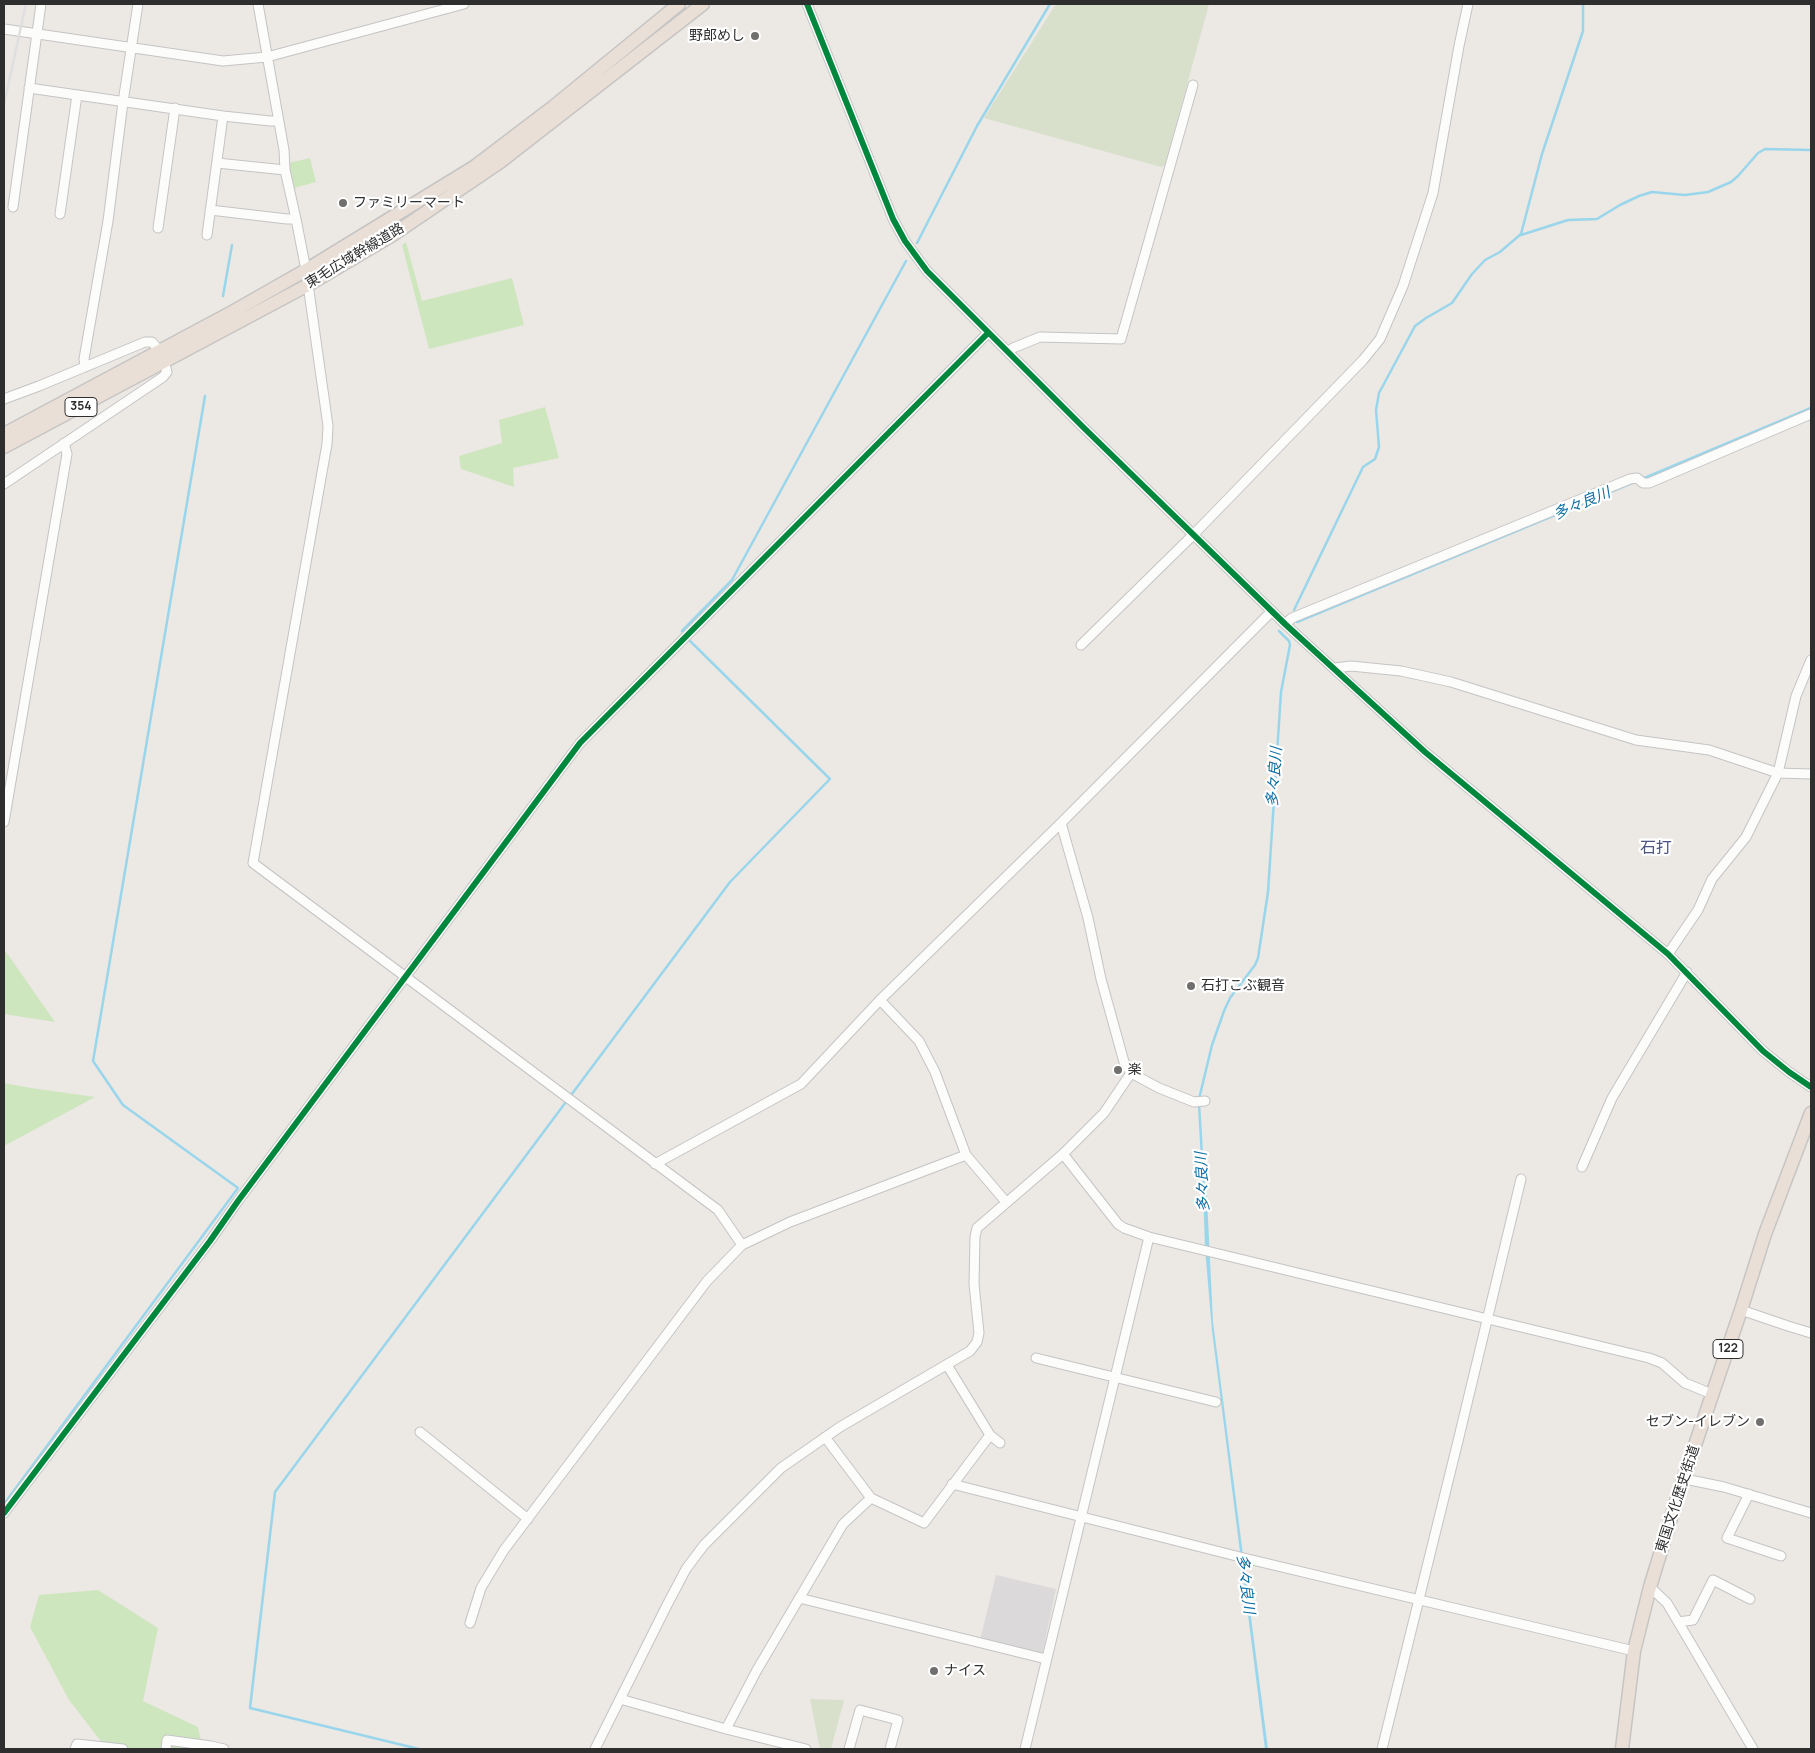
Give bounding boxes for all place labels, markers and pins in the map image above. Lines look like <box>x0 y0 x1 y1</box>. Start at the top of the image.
place label: 野郎めし <box>689 28 745 44</box>
marker: 野郎めし <box>749 30 761 42</box>
place label: ファミリーマート <box>353 195 465 211</box>
marker: ファミリーマート <box>337 197 349 209</box>
place label: 石打こぶ観音 <box>1201 978 1285 994</box>
marker: 石打こぶ観音 <box>1185 980 1197 992</box>
place label: 楽 <box>1128 1062 1142 1078</box>
marker: 楽 <box>1112 1064 1124 1076</box>
place label: セブン-イレブン <box>1646 1414 1750 1430</box>
marker: セブン-イレブン <box>1754 1416 1766 1428</box>
place label: ナイス <box>944 1663 986 1679</box>
marker: ナイス <box>928 1665 940 1677</box>

